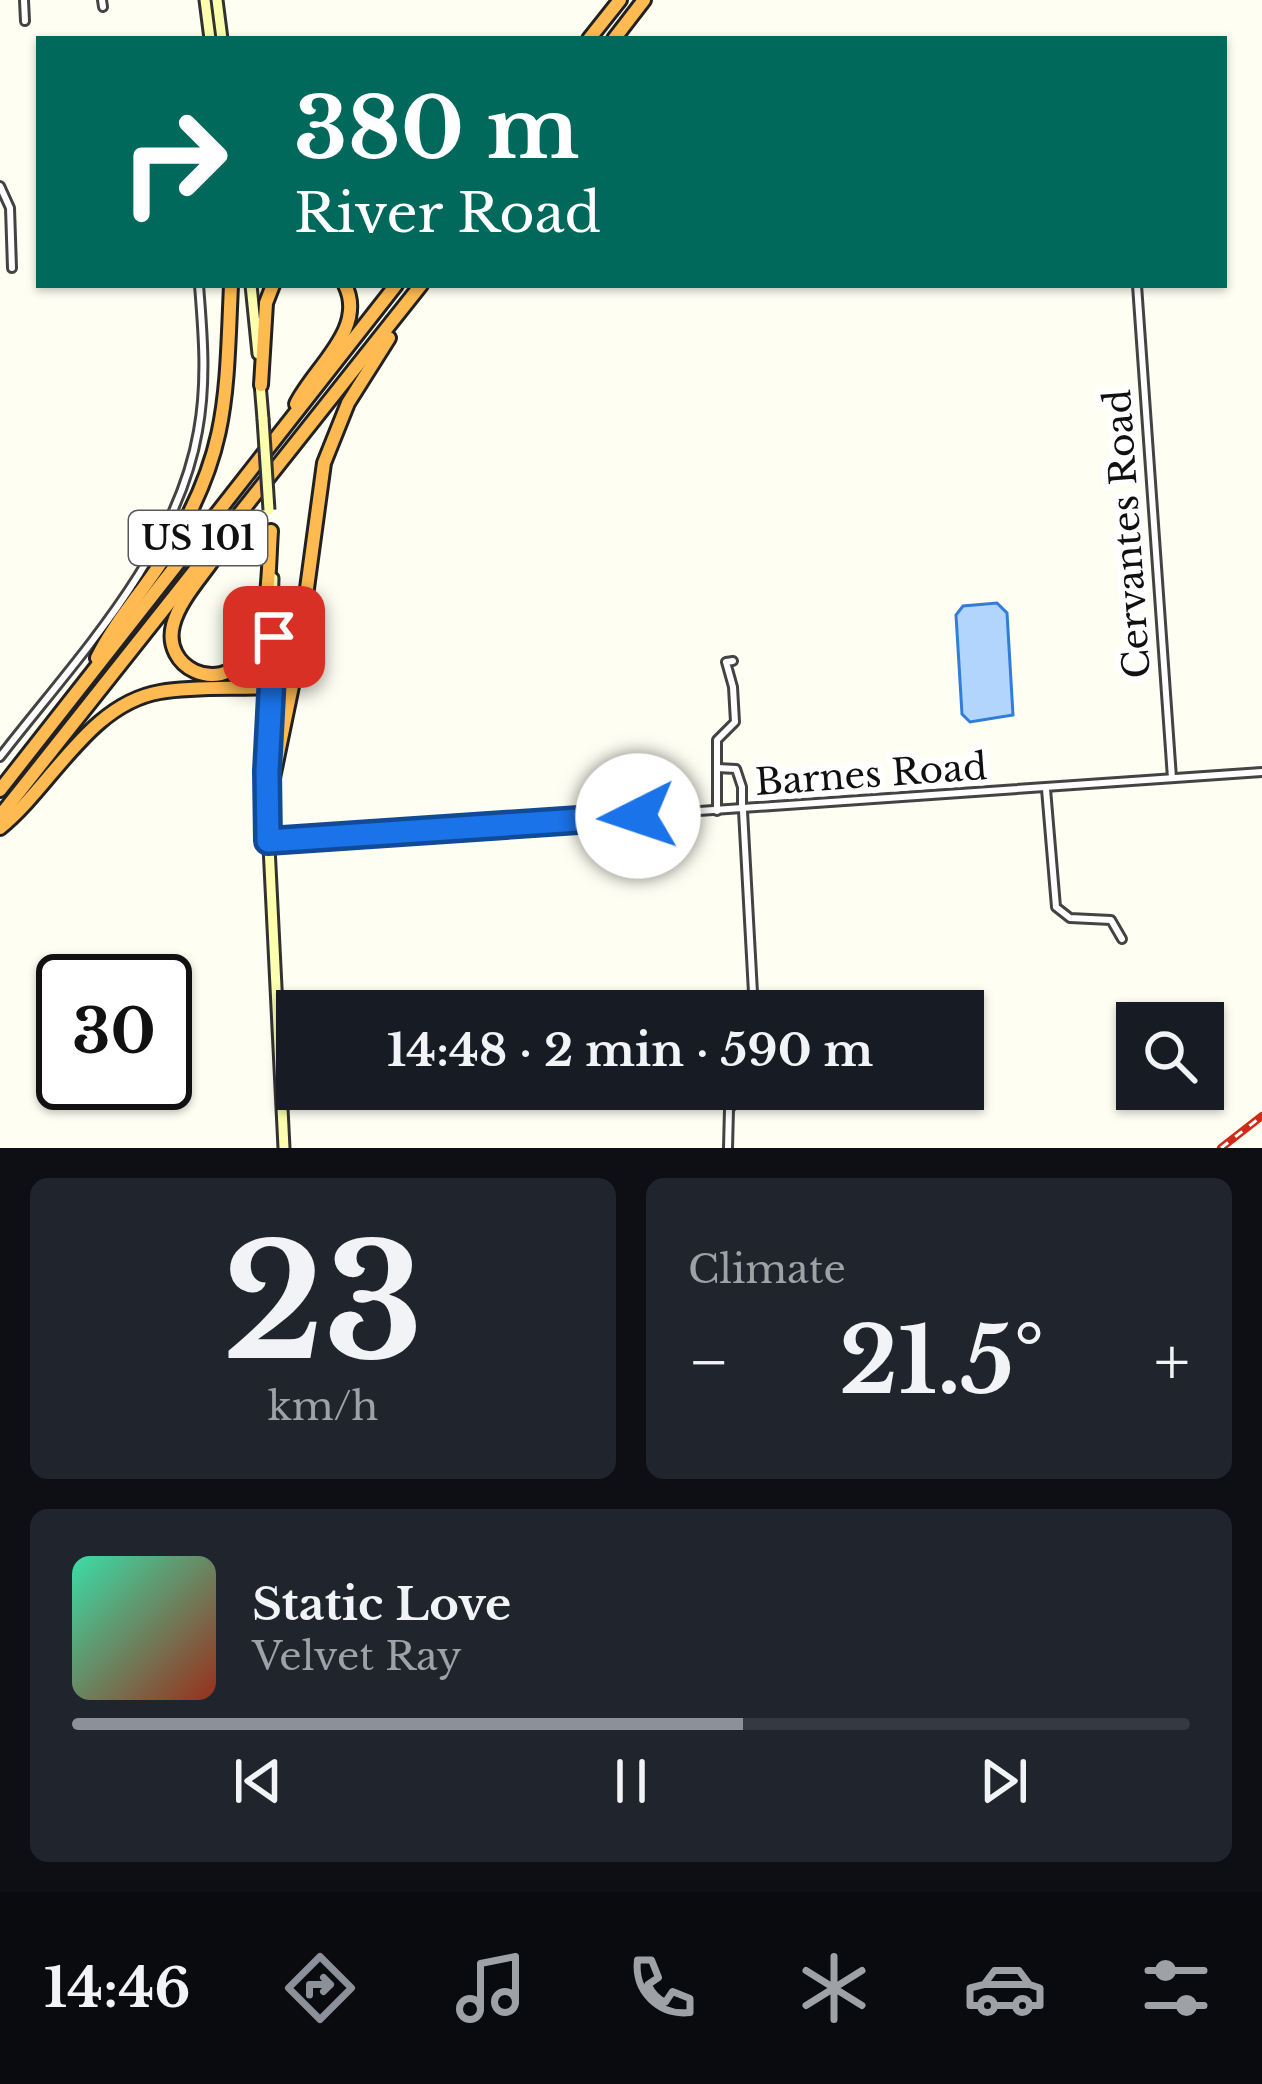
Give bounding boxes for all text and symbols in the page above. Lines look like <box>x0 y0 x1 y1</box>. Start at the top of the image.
text: 380 m <box>294 77 580 181</box>
icon: right <box>96 84 252 240</box>
text: River Road <box>294 180 601 247</box>
street label: Cervantes Road <box>1095 388 1160 680</box>
road number: US 101 <box>129 511 267 565</box>
pin <box>223 586 325 688</box>
icon: arrive <box>241 604 307 670</box>
street label: Barnes Road <box>753 744 989 805</box>
position arrow <box>575 753 701 879</box>
speed limit sign: 30 <box>36 954 192 1110</box>
map controls <box>1116 1002 1224 1110</box>
button: search <box>1116 1002 1224 1110</box>
text: 14:48 · 2 min · 590 m <box>387 1022 873 1078</box>
text: 23 <box>223 1207 423 1400</box>
text: Climate <box>688 1245 846 1294</box>
text: 21.5° <box>839 1306 1044 1417</box>
text: − <box>688 1321 730 1403</box>
text: + <box>1154 1321 1190 1403</box>
text: km/h <box>268 1382 378 1431</box>
text: Static Love <box>252 1576 511 1632</box>
text: Velvet Ray <box>252 1632 462 1681</box>
icon: previous <box>225 1748 291 1814</box>
icon: pause <box>598 1748 664 1814</box>
icon: next <box>971 1748 1037 1814</box>
icon: directions <box>278 1946 362 2030</box>
icon: music <box>449 1946 533 2030</box>
icon: phone <box>620 1946 704 2030</box>
icon: climate <box>792 1946 876 2030</box>
icon: car <box>963 1946 1047 2030</box>
icon: filters <box>1134 1946 1218 2030</box>
text: 14:46 <box>44 1955 191 2022</box>

